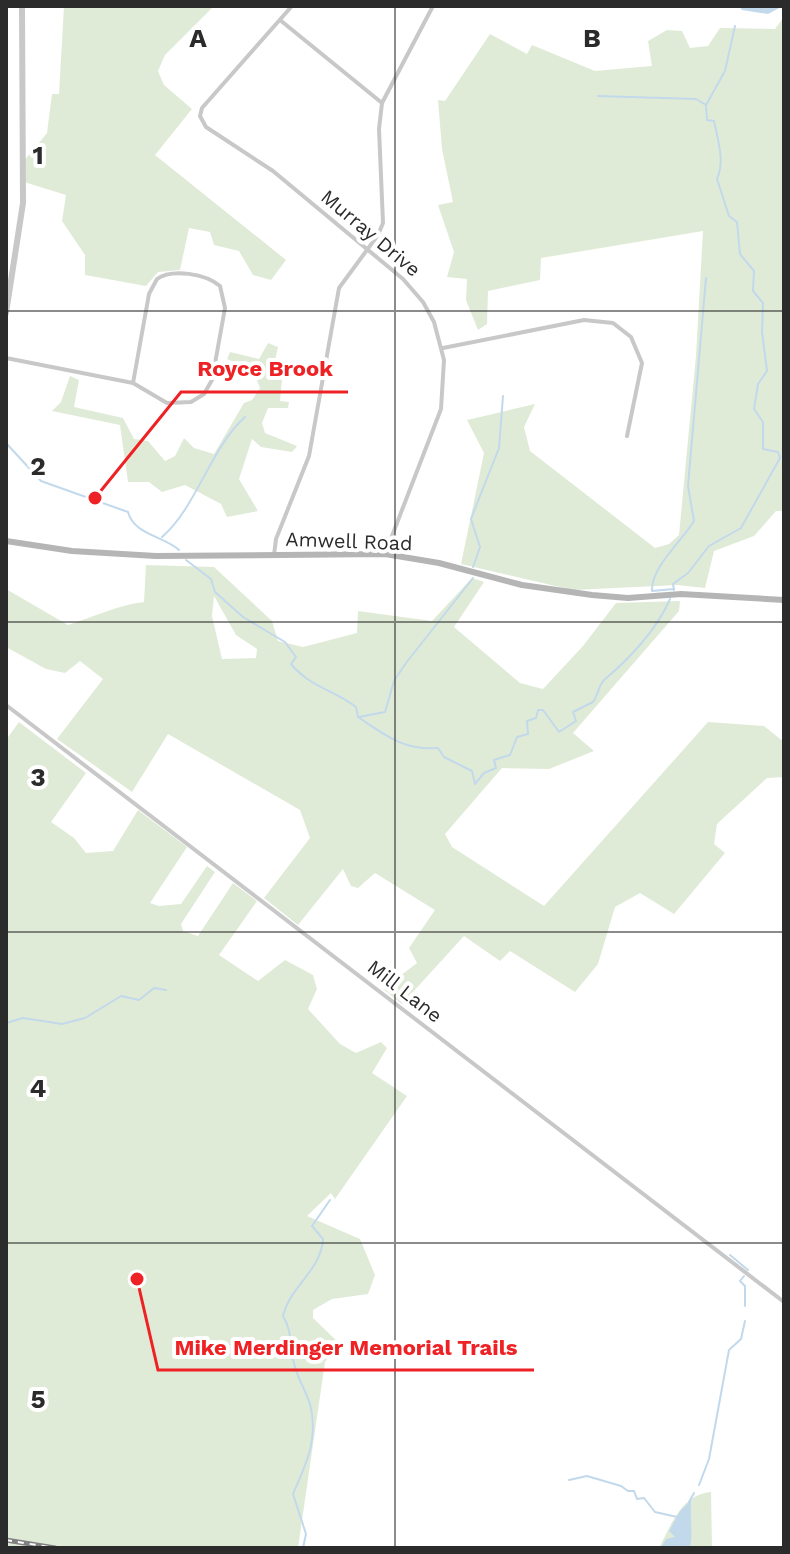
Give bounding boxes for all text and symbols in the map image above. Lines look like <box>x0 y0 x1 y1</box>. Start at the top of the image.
text: A <box>189 23 207 53</box>
text: B <box>583 23 601 53</box>
text: 1 <box>32 140 44 170</box>
street label: Murray Drive <box>316 184 426 282</box>
callout: Royce Brook <box>181 346 348 392</box>
text: Royce Brook <box>197 356 333 381</box>
text: 2 <box>30 451 46 481</box>
street label: Amwell Road <box>285 527 413 555</box>
text: 3 <box>30 762 46 792</box>
street label: Mill Lane <box>363 954 447 1028</box>
text: 4 <box>30 1073 47 1103</box>
callout: Mike Merdinger Memorial Trails <box>158 1324 534 1370</box>
text: Mike Merdinger Memorial Trails <box>174 1335 518 1360</box>
text: 5 <box>30 1384 46 1414</box>

